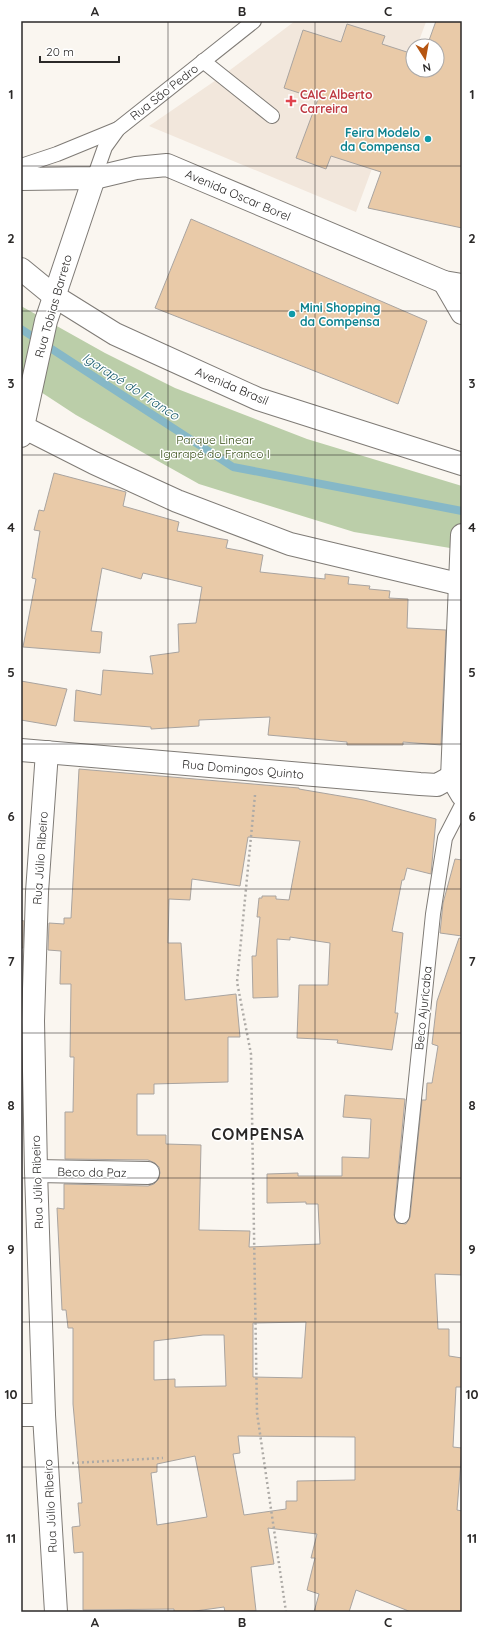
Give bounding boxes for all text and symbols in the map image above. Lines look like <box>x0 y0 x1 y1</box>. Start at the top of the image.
text: A <box>91 3 100 19</box>
text: B <box>238 3 246 19</box>
text: C <box>384 3 392 19</box>
scale bar <box>40 38 119 64</box>
north arrow <box>405 38 445 78</box>
text: 20 m <box>46 44 74 59</box>
text: N <box>422 60 432 75</box>
street label: Rua São Pedro <box>127 61 201 123</box>
text: 1 <box>8 86 14 102</box>
text: 1 <box>469 86 475 102</box>
place label: CAIC Alberto Carreira <box>300 87 373 116</box>
marker: CAIC Alberto Carreira <box>285 95 297 107</box>
place label: Feira Modelo da Compensa <box>340 125 421 154</box>
marker: Feira Modelo da Compensa <box>423 134 433 144</box>
street label: Avenida Oscar Borel <box>183 166 293 224</box>
text: 2 <box>7 230 15 246</box>
text: 2 <box>468 230 476 246</box>
street label: Rua Tobias Barreto <box>31 253 75 359</box>
place label: Mini Shopping da Compensa <box>300 300 380 329</box>
marker: Mini Shopping da Compensa <box>287 309 297 319</box>
water label: Igarapé do Franco <box>80 349 183 424</box>
street label: Avenida Brasil <box>193 364 271 408</box>
text: 3 <box>8 375 15 391</box>
text: 3 <box>469 375 476 391</box>
park label: Parque Linear Igarapé do Franco I <box>160 432 270 461</box>
text: 4 <box>7 519 15 535</box>
text: 4 <box>468 519 476 535</box>
text: 5 <box>7 664 15 680</box>
text: 5 <box>468 664 476 680</box>
street label: Rua Domingos Quinto <box>182 756 304 782</box>
text: 6 <box>7 808 15 824</box>
text: 6 <box>468 808 476 824</box>
street label: Rua Júlio Ribeiro <box>29 811 51 905</box>
text: 7 <box>7 953 15 969</box>
text: 7 <box>468 953 476 969</box>
street label: Beco Ajuricaba <box>411 965 435 1051</box>
text: 8 <box>7 1097 15 1113</box>
text: 8 <box>468 1097 476 1113</box>
district label: COMPENSA <box>211 1124 305 1144</box>
street label: Rua Júlio Ribeiro <box>28 1135 46 1229</box>
street label: Beco da Paz <box>57 1164 127 1180</box>
text: 9 <box>7 1241 15 1257</box>
text: 9 <box>468 1241 476 1257</box>
text: 10 <box>4 1386 18 1402</box>
text: 10 <box>465 1386 479 1402</box>
street label: Rua Júlio Ribeiro <box>40 1459 60 1553</box>
text: 11 <box>6 1530 16 1546</box>
text: 11 <box>467 1530 477 1546</box>
text: A <box>91 1614 100 1630</box>
text: B <box>238 1614 246 1630</box>
text: C <box>384 1614 392 1630</box>

